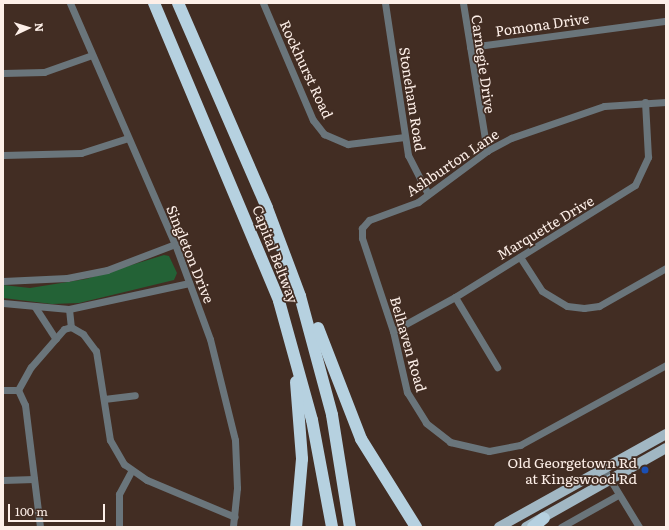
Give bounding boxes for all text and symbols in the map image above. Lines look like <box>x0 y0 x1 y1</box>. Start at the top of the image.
north arrow <box>8 8 48 48</box>
street label: Pomona Drive <box>494 9 590 39</box>
street label: Carnegie Drive <box>469 14 499 114</box>
street label: Rockhurst Road <box>277 17 337 121</box>
text: N <box>32 22 48 32</box>
street label: Stoneham Road <box>396 46 430 152</box>
street label: Ashburton Lane <box>403 125 501 199</box>
street label: Marquette Drive <box>494 191 596 263</box>
street label: Singleton Drive <box>164 203 218 305</box>
street label: Capital Beltway <box>250 203 302 305</box>
street label: Belhaven Road <box>387 294 431 394</box>
place label: Old Georgetown Rd at Kingswood Rd <box>507 454 637 486</box>
marker: Old Georgetown Rd at Kingswood Rd <box>640 465 650 475</box>
scale bar <box>10 496 107 522</box>
text: 100 m <box>15 502 48 520</box>

